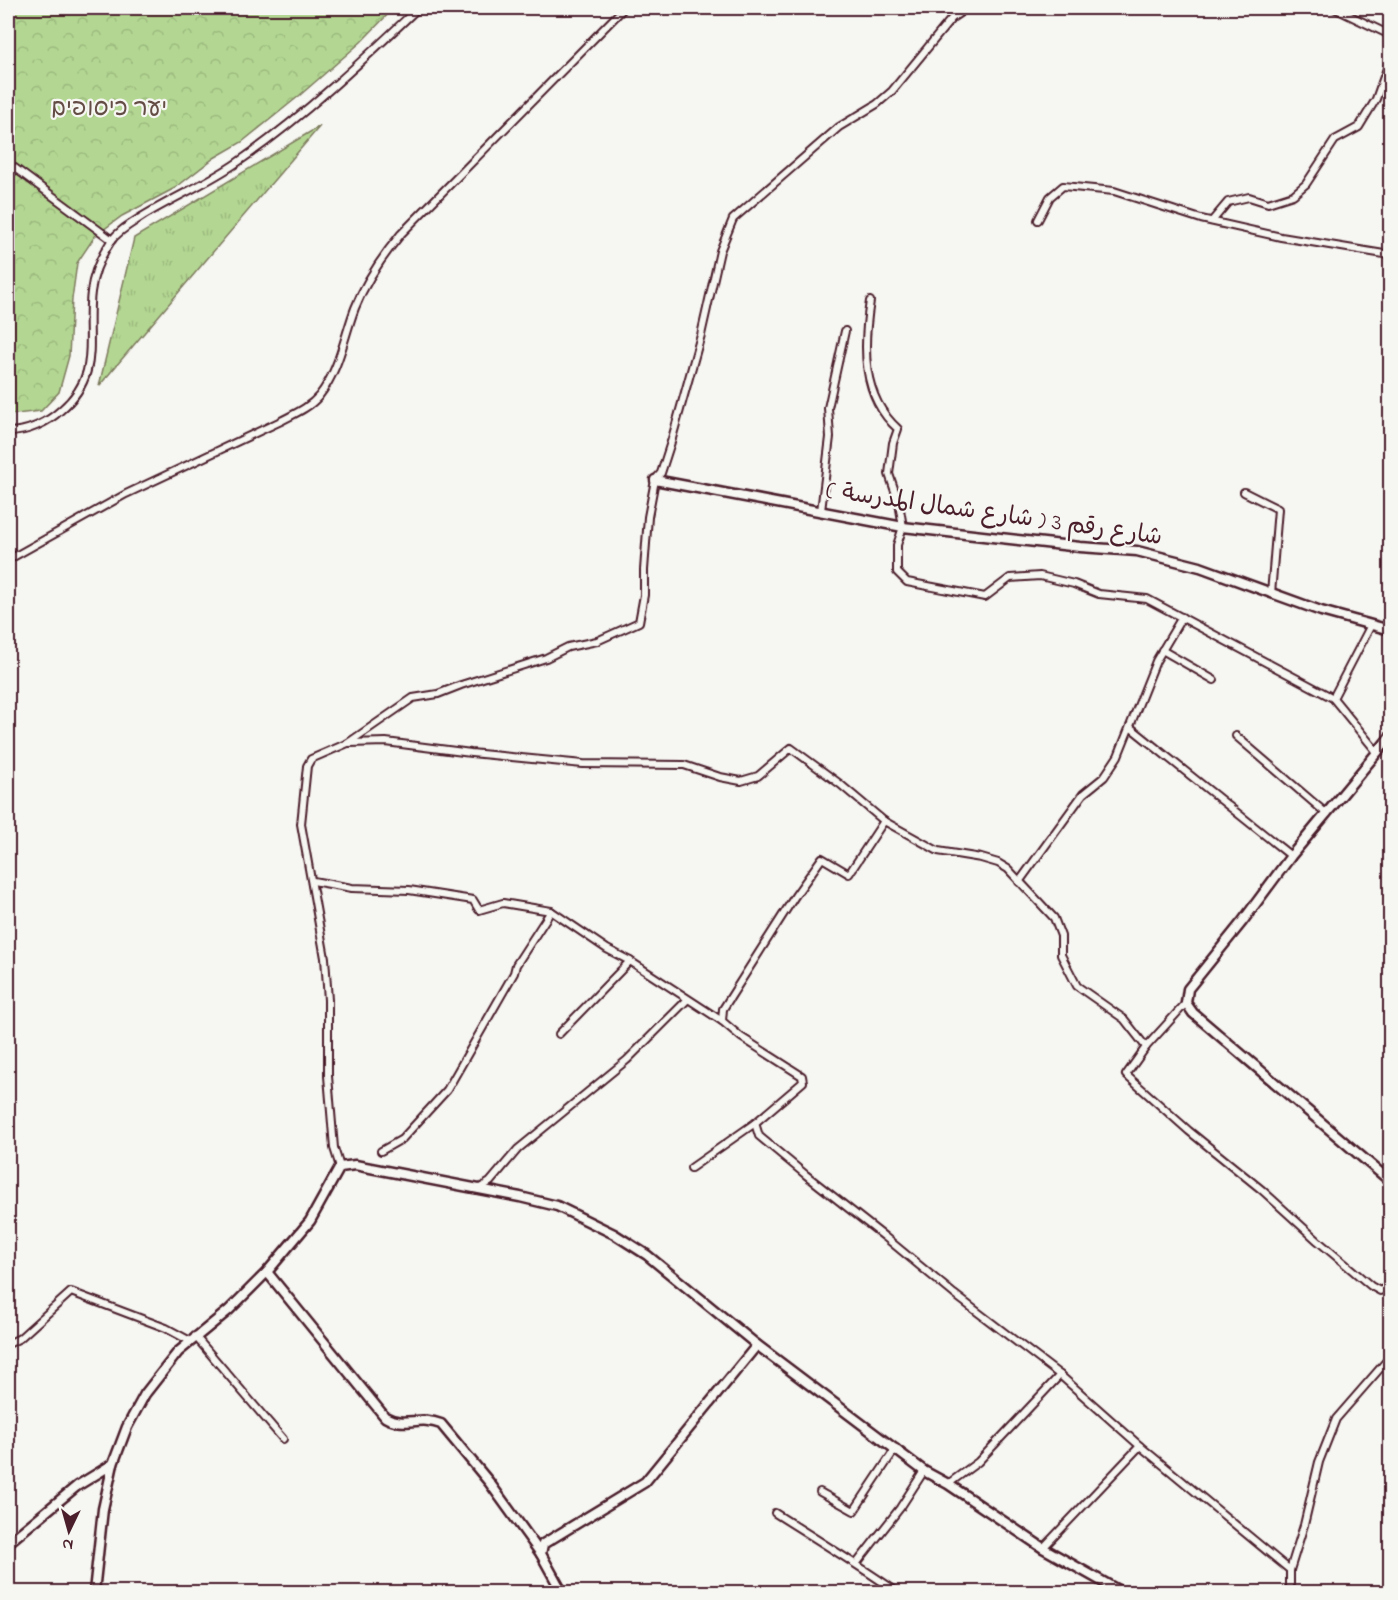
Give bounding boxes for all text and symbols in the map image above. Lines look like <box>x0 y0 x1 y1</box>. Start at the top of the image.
park label: יער כיסופים <box>51 92 167 127</box>
street label: شارع رقم 3 ( شارع شمال المدرسة ) <box>824 474 1164 556</box>
north arrow <box>39 1501 99 1561</box>
text: N <box>61 1532 74 1556</box>

